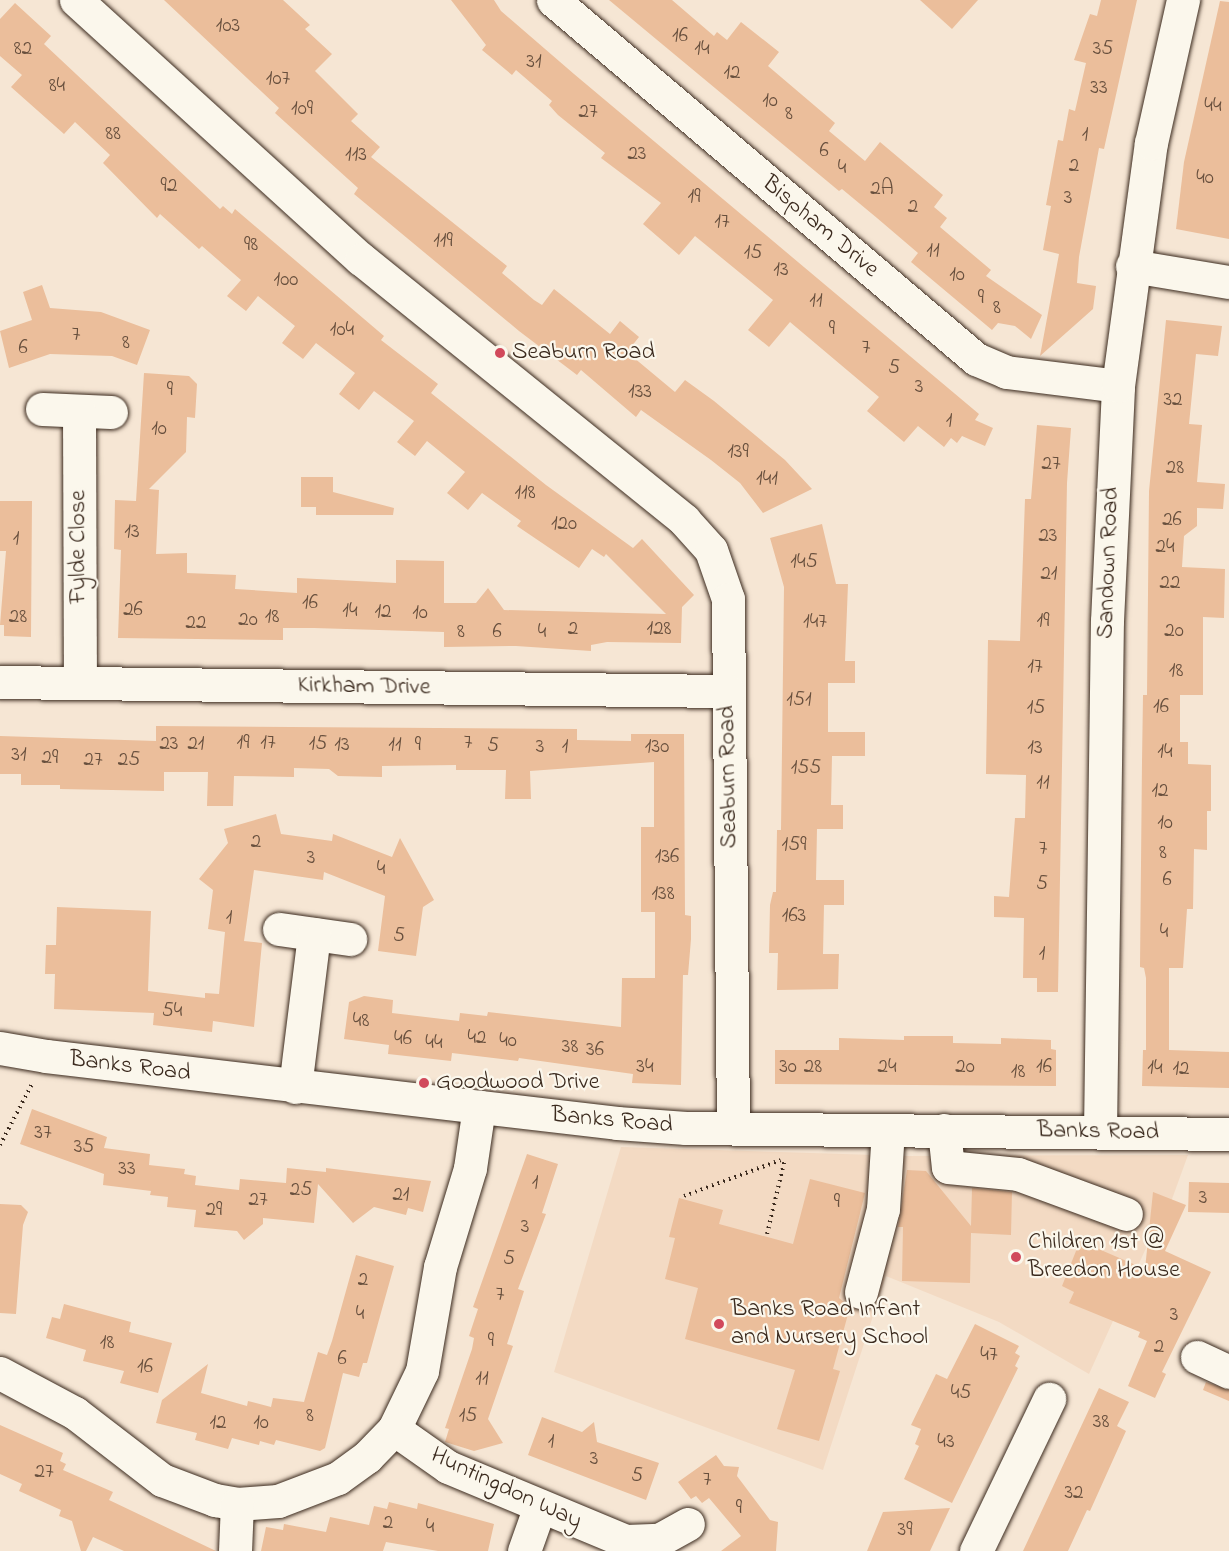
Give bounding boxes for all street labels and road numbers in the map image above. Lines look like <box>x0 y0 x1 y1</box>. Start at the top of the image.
street label: Bispham Drive <box>756 170 884 284</box>
street label: Sandown Road <box>1092 487 1126 639</box>
street label: Fylde Close <box>65 490 93 604</box>
street label: Kirkham Drive <box>297 671 431 703</box>
street label: Seaburn Road <box>713 705 745 849</box>
street label: Banks Road <box>68 1045 192 1089</box>
street label: Banks Road <box>550 1101 674 1141</box>
street label: Banks Road <box>1037 1117 1159 1147</box>
street label: Huntingdon Way <box>426 1441 586 1537</box>

